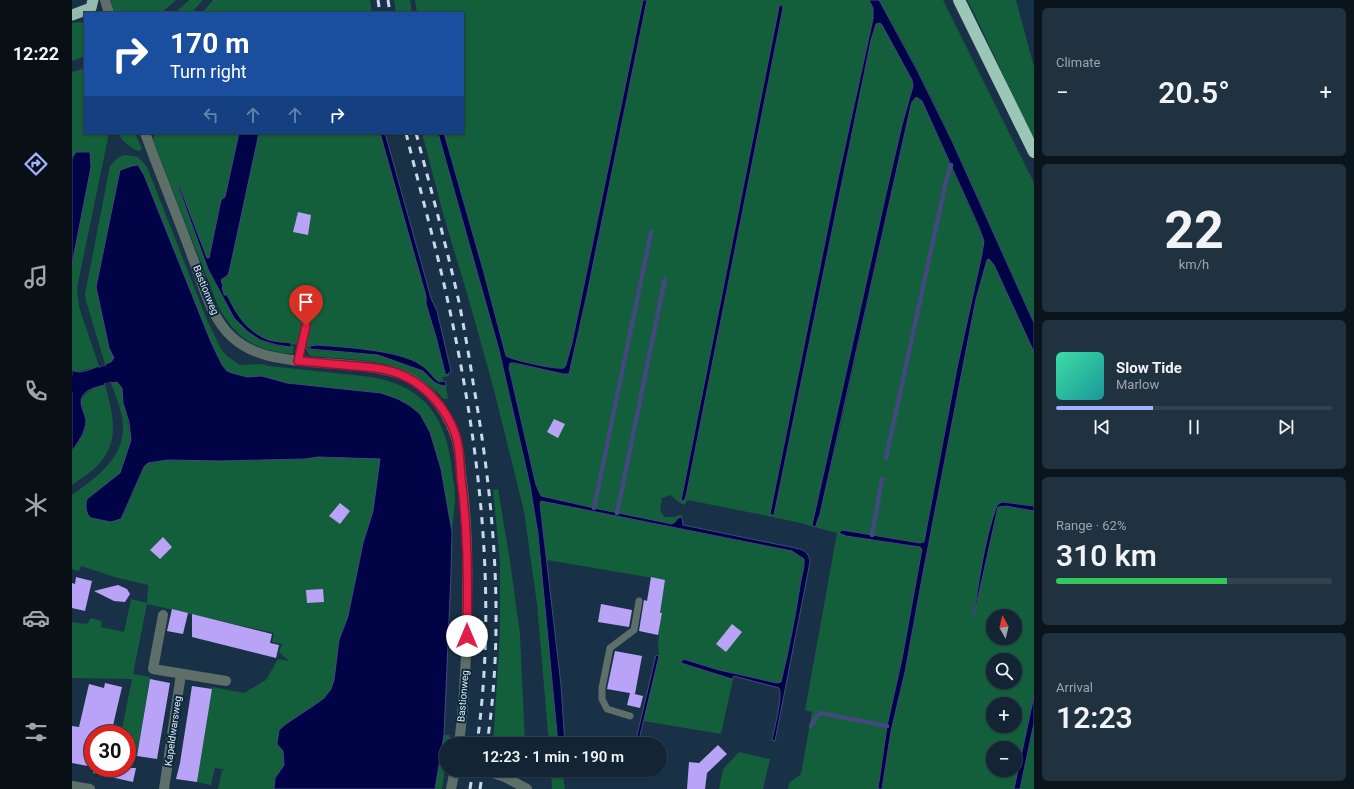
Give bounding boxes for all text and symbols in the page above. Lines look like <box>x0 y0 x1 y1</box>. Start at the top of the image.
text: 170 m <box>170 27 249 60</box>
icon: right <box>104 28 156 80</box>
text: 12:22 <box>13 43 59 64</box>
text: Climate <box>1056 55 1100 70</box>
text: Turn right <box>170 61 247 82</box>
text: 20.5° <box>1158 75 1230 110</box>
text: − <box>1056 80 1069 105</box>
text: + <box>1320 80 1332 105</box>
icon: left <box>200 104 222 126</box>
icon: ahead <box>242 104 264 126</box>
icon: ahead <box>284 104 306 126</box>
icon: right <box>326 104 348 126</box>
icon: directions <box>22 150 50 178</box>
text: 22 <box>1164 200 1224 261</box>
text: km/h <box>1179 257 1209 272</box>
icon: music <box>22 263 50 291</box>
street label: Bastionweg <box>191 264 221 316</box>
pin <box>289 285 323 326</box>
icon: arrive <box>295 291 317 313</box>
text: Slow Tide <box>1116 359 1182 377</box>
icon: phone <box>22 377 50 405</box>
text: Marlow <box>1116 377 1159 392</box>
icon: previous <box>1091 416 1113 438</box>
icon: pause <box>1183 416 1205 438</box>
icon: next <box>1275 416 1297 438</box>
icon: climate <box>22 491 50 519</box>
text: Range · 62% <box>1056 518 1126 533</box>
text: 310 km <box>1056 538 1157 573</box>
icon: car <box>22 604 50 632</box>
north arrow <box>986 609 1022 645</box>
map controls <box>986 609 1022 777</box>
position arrow <box>446 615 488 657</box>
button: search <box>986 653 1022 689</box>
street label: Bastionweg <box>455 670 471 722</box>
text: Arrival <box>1056 680 1093 695</box>
street label: Kapeldwarsweg <box>163 695 183 767</box>
button: + <box>986 697 1022 733</box>
text: 12:23 <box>1056 700 1133 735</box>
icon: filters <box>22 718 50 746</box>
speed limit sign: 30 <box>84 725 136 777</box>
button: − <box>986 741 1022 777</box>
text: 12:23 · 1 min · 190 m <box>482 748 624 766</box>

